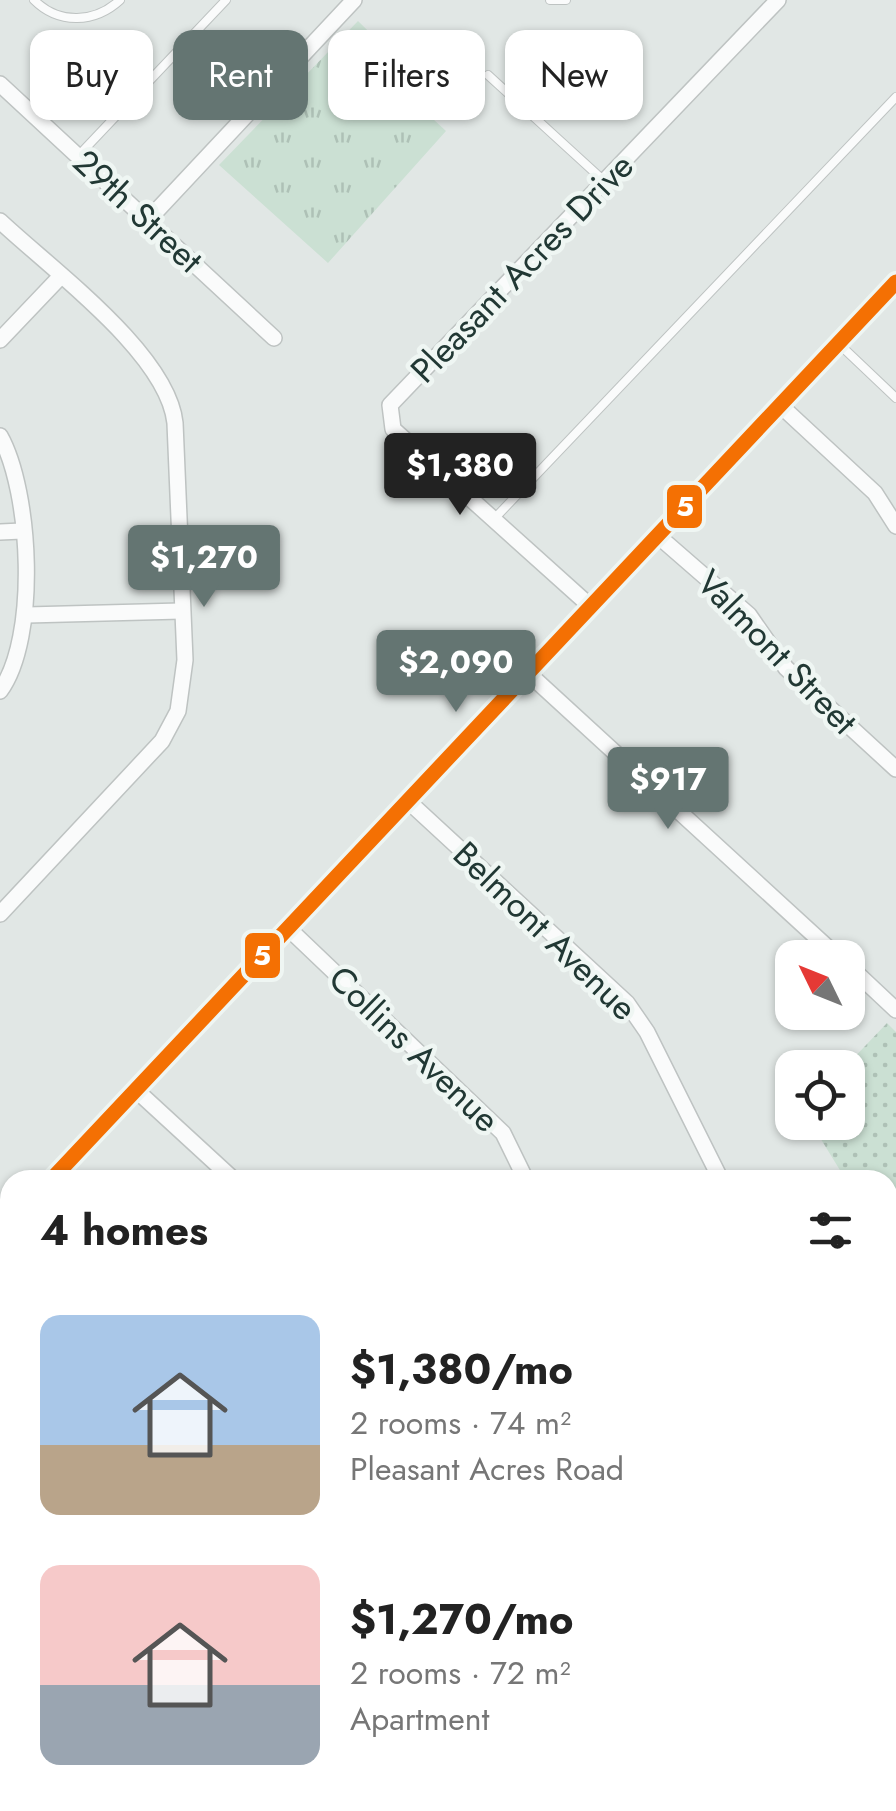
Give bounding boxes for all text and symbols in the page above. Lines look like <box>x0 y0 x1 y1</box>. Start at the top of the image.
chip: Buy <box>30 30 153 120</box>
chip: Rent <box>173 30 308 120</box>
chip: Filters <box>328 30 485 120</box>
chip: New <box>505 30 643 120</box>
street label: 29th Street <box>62 138 214 285</box>
street label: Pleasant Acres Drive <box>399 142 645 394</box>
pin: $1,380 <box>379 433 541 518</box>
text: $1,380 <box>406 442 514 488</box>
line badge: 5 <box>665 483 704 530</box>
text: 5 <box>676 486 694 527</box>
pin: $1,270 <box>123 525 285 610</box>
text: $1,270 <box>150 534 258 580</box>
street label: Valmont Street <box>685 558 869 746</box>
pin: $2,090 <box>375 630 537 715</box>
text: $2,090 <box>398 639 514 685</box>
pin: $917 <box>609 747 727 832</box>
text: $917 <box>630 756 706 802</box>
street label: Belmont Avenue <box>442 830 648 1032</box>
line badge: 5 <box>243 931 282 980</box>
text: 5 <box>253 935 271 976</box>
north arrow <box>775 940 865 1030</box>
map controls <box>775 940 865 1140</box>
street label: Collins Avenue <box>317 955 511 1143</box>
button: locate <box>775 1050 865 1140</box>
text: 4 homes <box>40 1200 208 1261</box>
icon: filters <box>803 1203 858 1258</box>
text: $1,380/mo <box>350 1339 573 1400</box>
icon: home <box>120 1355 240 1475</box>
text: 2 rooms · 74 m² <box>350 1400 571 1446</box>
text: Pleasant Acres Road <box>350 1446 624 1492</box>
text: $1,270/mo <box>350 1589 574 1650</box>
icon: home <box>120 1605 240 1725</box>
text: 2 rooms · 72 m² <box>350 1650 571 1696</box>
text: Apartment <box>350 1696 489 1742</box>

